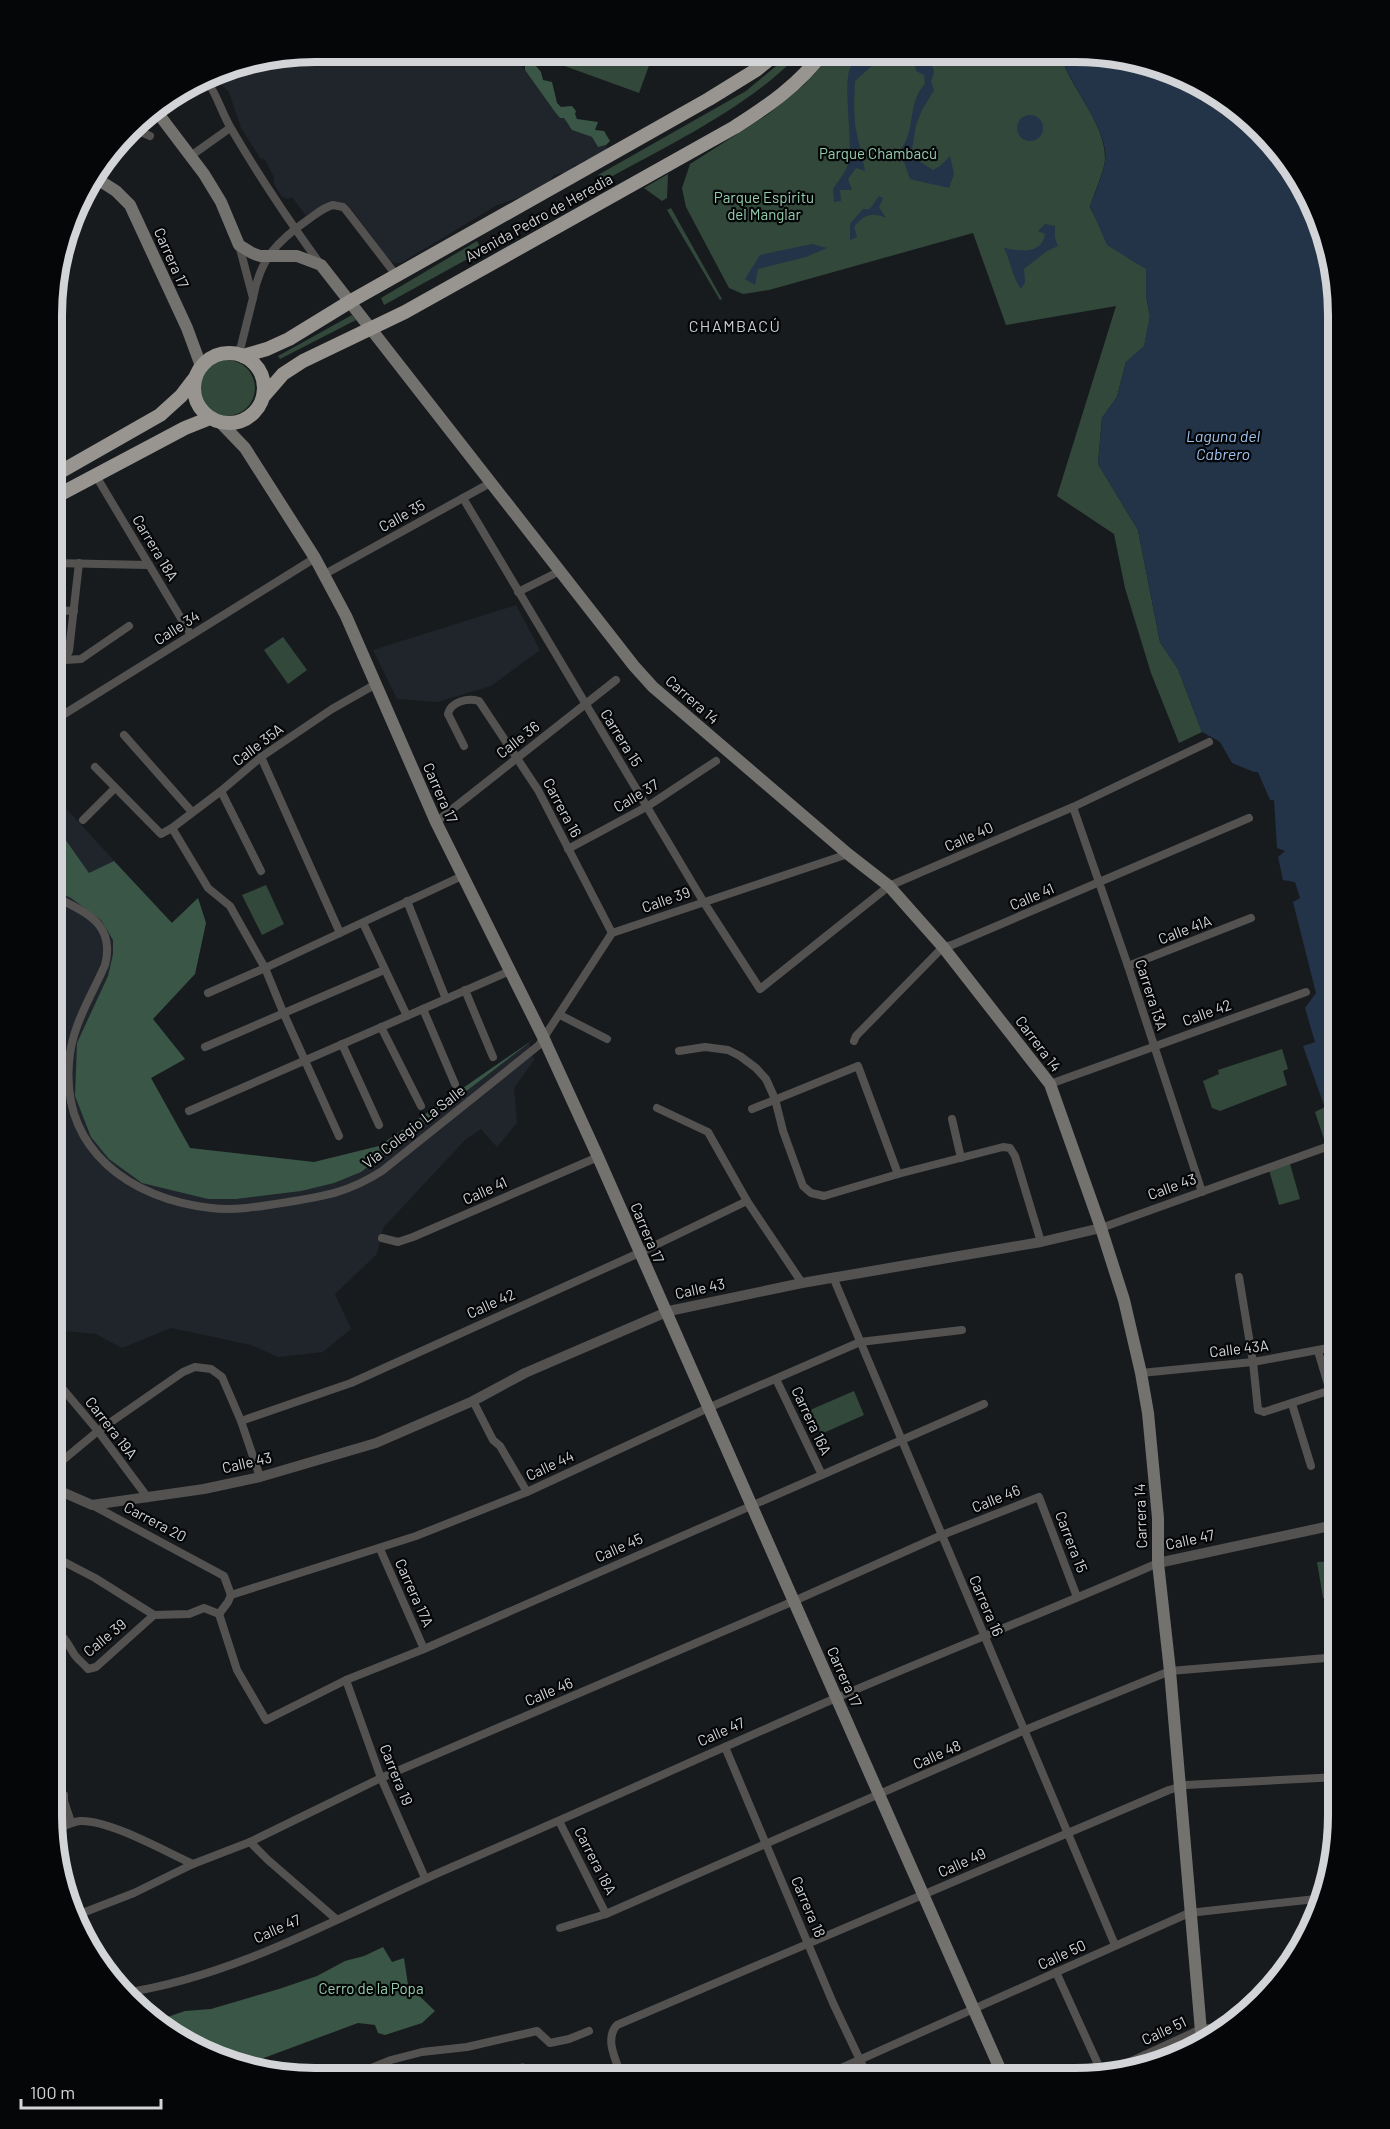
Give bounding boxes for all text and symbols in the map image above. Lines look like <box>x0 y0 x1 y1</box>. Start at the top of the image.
park label: Parque Chambacú <box>819 144 937 162</box>
street label: Avenida Pedro de Heredia <box>462 169 615 265</box>
park label: Parque Espiritu del Manglar <box>714 188 814 223</box>
street label: Carrera 17 <box>151 225 193 290</box>
district label: CHAMBACÚ <box>689 316 781 335</box>
water label: Laguna del Cabrero <box>1186 426 1260 463</box>
street label: Calle 35 <box>375 495 428 535</box>
street label: Carrera 18A <box>129 511 183 584</box>
street label: Calle 34 <box>150 606 203 648</box>
street label: Carrera 14 <box>662 671 723 727</box>
street label: Carrera 15 <box>597 705 647 770</box>
street label: Calle 36 <box>492 717 543 762</box>
street label: Calle 35A <box>228 719 286 769</box>
street label: Carrera 17 <box>420 760 462 825</box>
street label: Carrera 16 <box>540 775 586 840</box>
street label: Calle 37 <box>610 775 661 816</box>
street label: Calle 40 <box>941 817 996 855</box>
street label: Calle 41 <box>1007 879 1057 913</box>
street label: Calle 39 <box>639 882 692 916</box>
street label: Calle 41A <box>1155 911 1214 947</box>
street label: Carrera 13A <box>1132 957 1172 1033</box>
street label: Calle 42 <box>1180 995 1234 1029</box>
street label: Carrera 14 <box>1012 1012 1066 1075</box>
street label: Vía Colegio La Salle <box>359 1081 468 1172</box>
street label: Calle 43 <box>1145 1169 1198 1203</box>
street label: Calle 41 <box>460 1172 510 1208</box>
street label: Carrera 17 <box>627 1200 669 1266</box>
street label: Calle 43 <box>673 1274 726 1302</box>
street label: Calle 42 <box>464 1285 517 1322</box>
street label: Calle 43A <box>1208 1335 1270 1361</box>
street label: Carrera 16A <box>788 1383 836 1458</box>
street label: Carrera 19A <box>82 1393 142 1462</box>
street label: Calle 44 <box>523 1446 577 1484</box>
street label: Calle 43 <box>220 1448 273 1476</box>
street label: Calle 46 <box>969 1480 1022 1516</box>
street label: Carrera 14 <box>1130 1483 1150 1549</box>
street label: Carrera 20 <box>121 1497 190 1545</box>
street label: Carrera 15 <box>1052 1508 1092 1575</box>
street label: Calle 47 <box>1164 1525 1216 1553</box>
street label: Calle 45 <box>592 1529 645 1566</box>
street label: Carrera 17A <box>392 1556 438 1630</box>
street label: Carrera 16 <box>966 1572 1008 1639</box>
street label: Calle 39 <box>79 1614 130 1660</box>
street label: Carrera 17 <box>824 1644 866 1709</box>
street label: Calle 46 <box>522 1673 575 1709</box>
street label: Calle 47 <box>694 1713 747 1749</box>
street label: Calle 48 <box>910 1736 963 1773</box>
street label: Carrera 19 <box>376 1741 417 1808</box>
street label: Carrera 18A <box>571 1824 621 1898</box>
street label: Calle 49 <box>935 1844 988 1881</box>
street label: Carrera 18 <box>788 1873 830 1940</box>
street label: Calle 47 <box>250 1910 303 1946</box>
street label: Calle 50 <box>1035 1935 1088 1973</box>
park label: Cerro de la Popa <box>318 1979 424 1997</box>
street label: Calle 51 <box>1138 2012 1189 2048</box>
scale bar <box>21 2072 160 2110</box>
text: 100 m <box>30 2081 75 2103</box>

